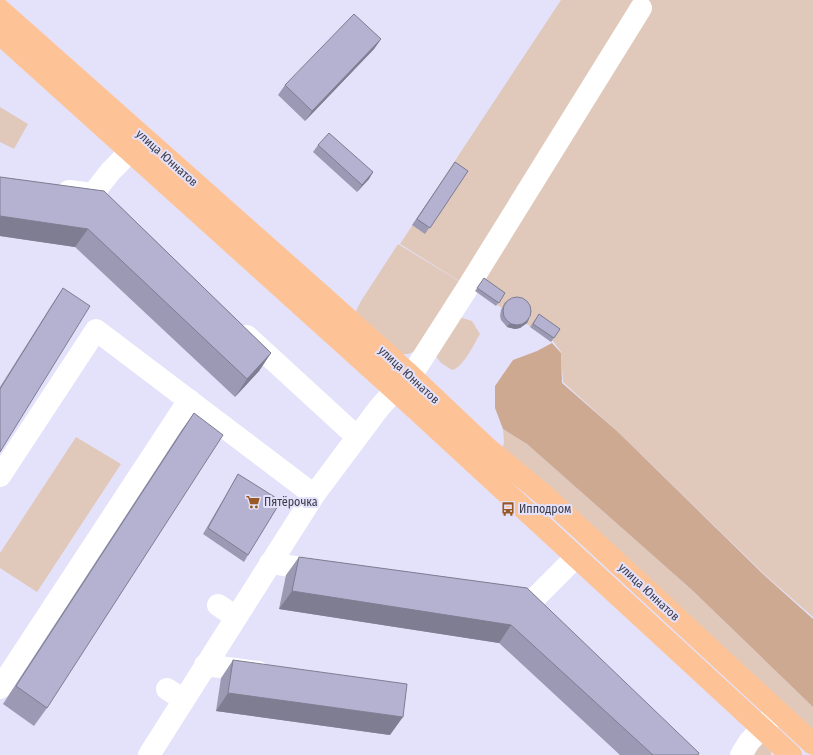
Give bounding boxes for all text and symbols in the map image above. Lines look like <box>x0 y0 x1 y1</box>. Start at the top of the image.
street label: улица Юннатов <box>133 127 201 189</box>
street label: улица Юннатов <box>376 343 442 407</box>
supermarket icon: Пятёрочка <box>245 494 261 510</box>
place label: Пятёрочка <box>264 495 318 509</box>
bus stop icon: Ипподром <box>500 501 516 517</box>
place label: Ипподром <box>519 502 571 516</box>
street label: улица Юннатов <box>616 560 682 624</box>

